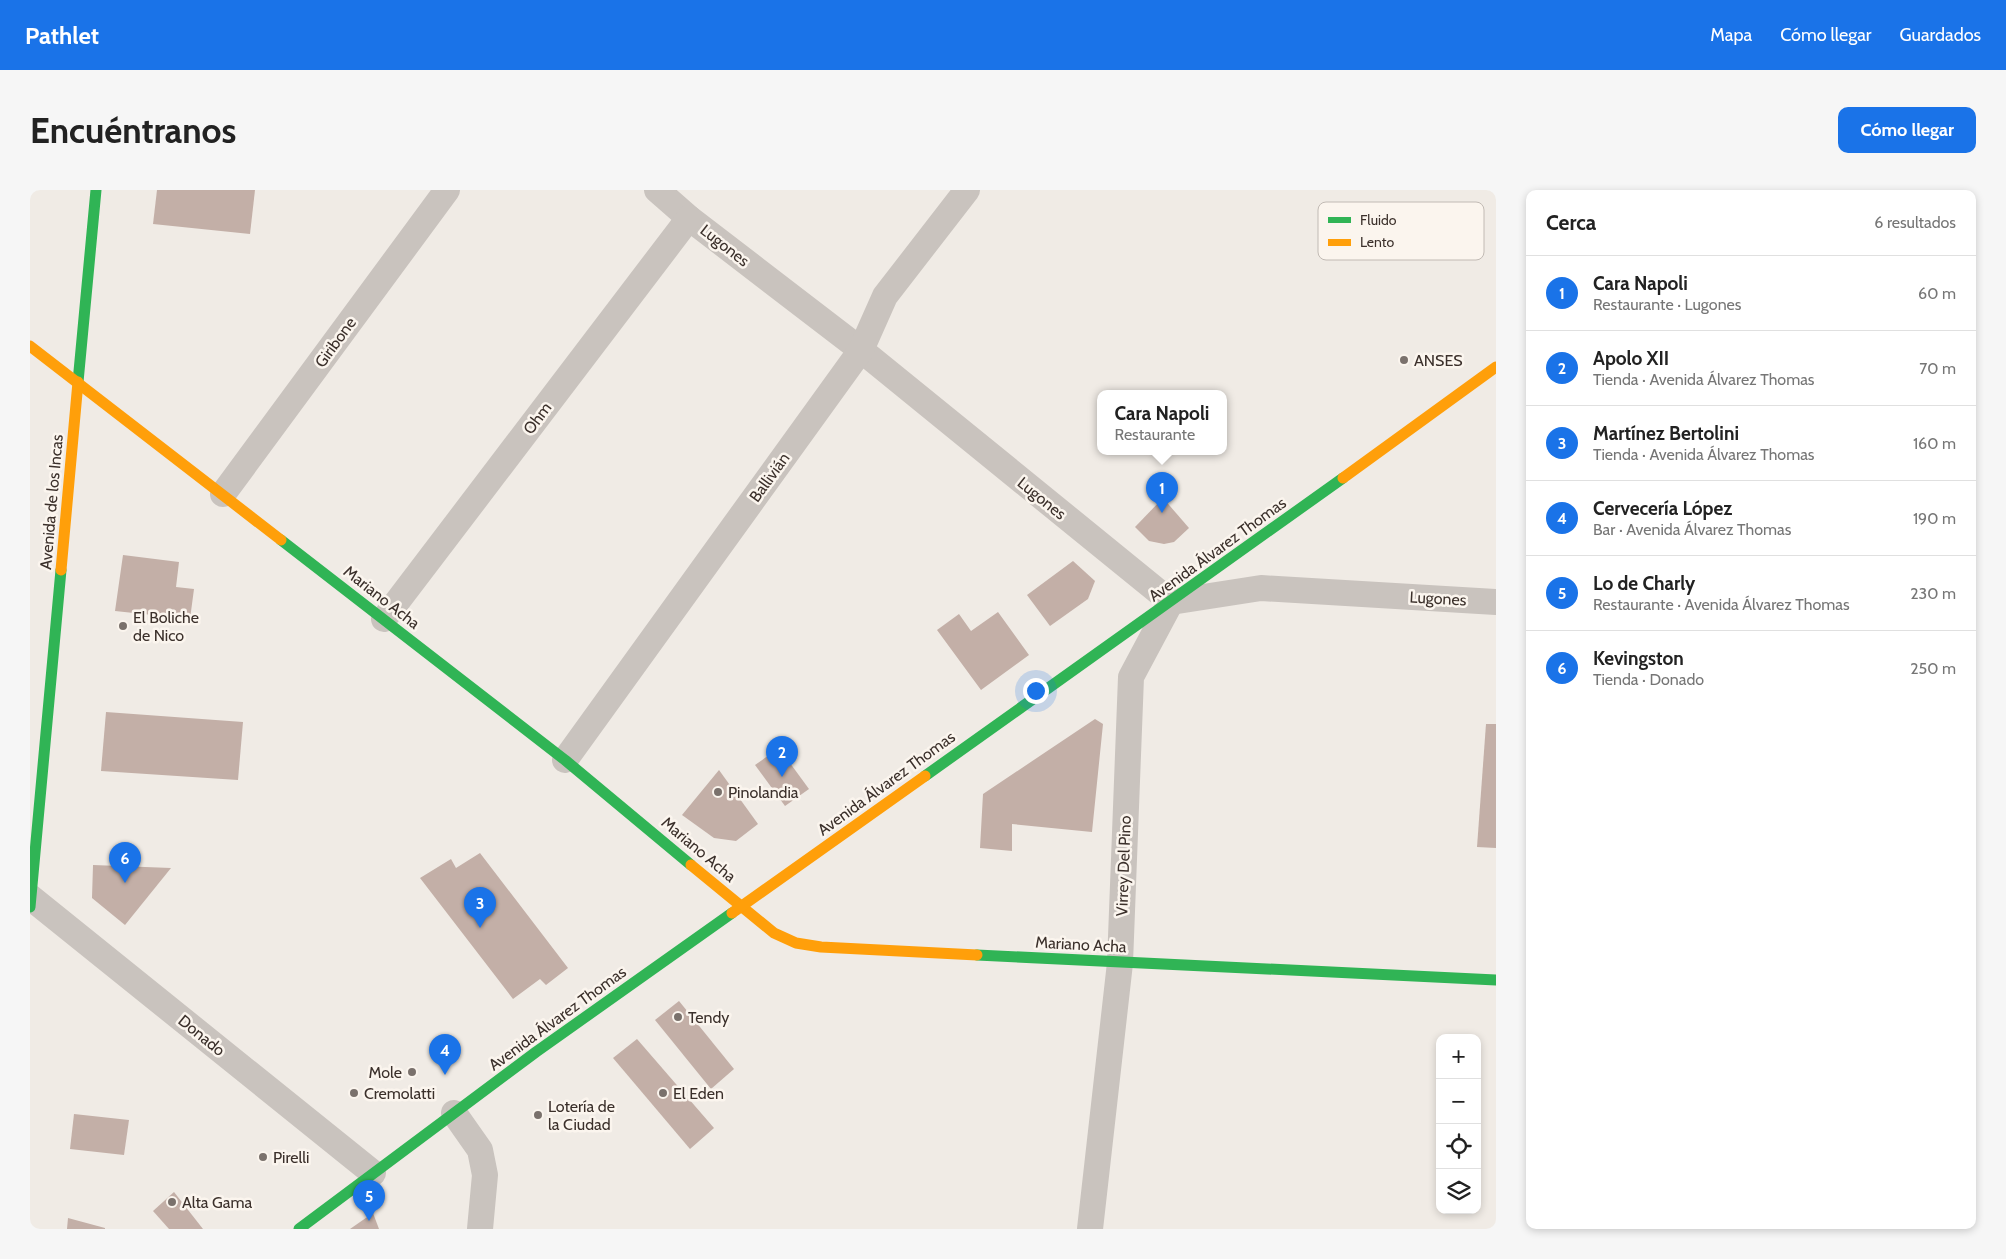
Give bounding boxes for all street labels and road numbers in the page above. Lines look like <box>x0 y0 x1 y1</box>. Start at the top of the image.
street label: Lugones <box>696 220 753 271</box>
street label: Giribone <box>311 314 360 371</box>
street label: Ohm <box>519 399 555 438</box>
street label: Avenida de los Incas <box>36 433 67 570</box>
street label: Ballivián <box>745 449 794 506</box>
street label: Lugones <box>1014 473 1070 524</box>
street label: Avenida Álvarez Thomas <box>1145 493 1290 606</box>
street label: Mariano Acha <box>340 562 424 633</box>
street label: Lugones <box>1409 588 1467 609</box>
street label: Avenida Álvarez Thomas <box>814 727 959 840</box>
street label: Mariano Acha <box>658 813 740 886</box>
street label: Virrey Del Pino <box>1112 815 1135 917</box>
street label: Mariano Acha <box>1035 933 1127 956</box>
street label: Avenida Álvarez Thomas <box>485 962 630 1075</box>
street label: Donado <box>174 1011 229 1060</box>

